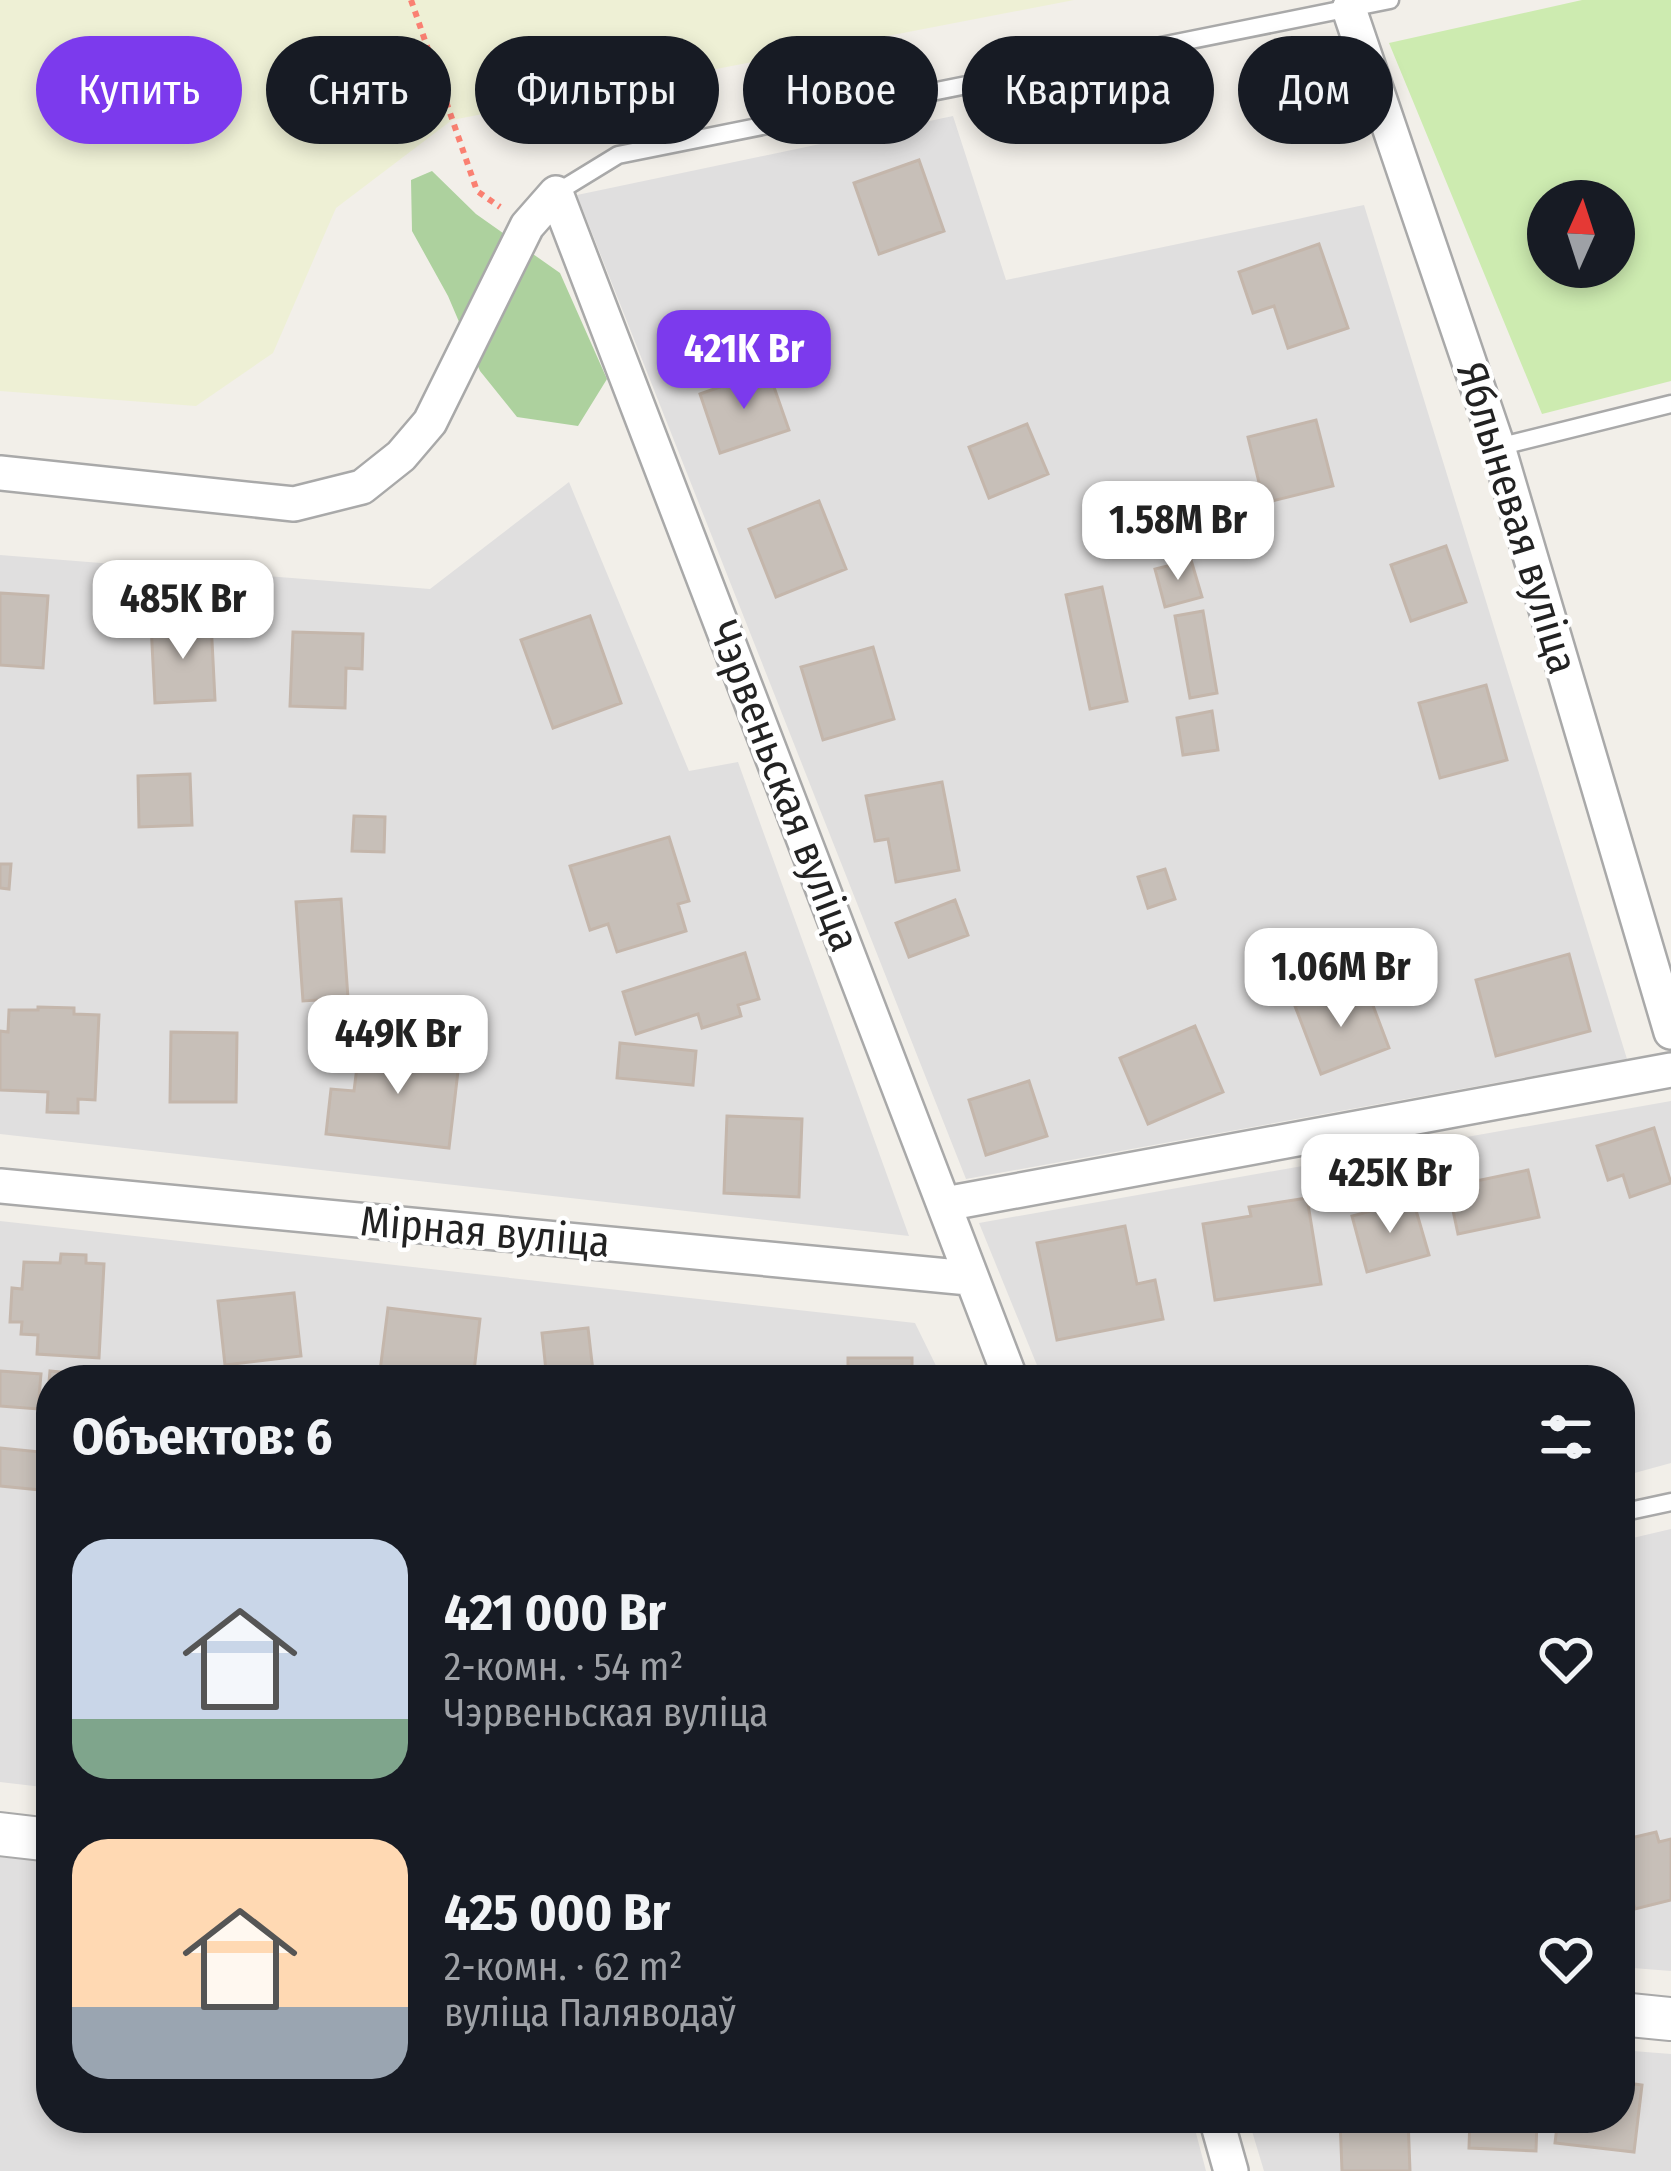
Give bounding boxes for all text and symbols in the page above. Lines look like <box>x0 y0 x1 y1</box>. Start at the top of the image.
chip: Купить <box>36 36 242 144</box>
chip: Снять <box>266 36 451 144</box>
chip: Фильтры <box>475 36 719 144</box>
chip: Новое <box>743 36 938 144</box>
chip: Квартира <box>962 36 1214 144</box>
chip: Дом <box>1238 36 1393 144</box>
north arrow <box>1527 180 1635 288</box>
map controls <box>1527 180 1635 288</box>
pin: 421K Br <box>633 310 855 412</box>
text: 421K Br <box>684 326 804 372</box>
street label: Яблыневая вуліца <box>1446 356 1588 680</box>
pin: 1.58M Br <box>1054 481 1302 583</box>
text: 1.58M Br <box>1109 497 1247 543</box>
pin: 485K Br <box>72 560 294 662</box>
text: 485K Br <box>120 576 246 622</box>
street label: Чэрвеньская вуліца <box>698 614 870 958</box>
pin: 1.06M Br <box>1217 928 1465 1030</box>
text: 1.06M Br <box>1272 944 1410 990</box>
pin: 449K Br <box>287 995 509 1097</box>
text: 449K Br <box>335 1011 461 1057</box>
pin: 425K Br <box>1279 1134 1501 1236</box>
text: 425K Br <box>1328 1150 1452 1196</box>
street label: Мірная вуліца <box>358 1196 612 1268</box>
icon: filters <box>1533 1404 1599 1470</box>
text: Объектов: 6 <box>72 1406 332 1468</box>
text: 421 000 Br <box>444 1582 666 1644</box>
icon: home <box>168 1587 312 1731</box>
icon: heart <box>1533 1626 1599 1692</box>
text: 2-комн. · 54 m² <box>444 1644 683 1690</box>
text: Чэрвеньская вуліца <box>444 1690 768 1736</box>
text: 425 000 Br <box>444 1882 670 1944</box>
icon: home <box>168 1887 312 2031</box>
icon: heart <box>1533 1926 1599 1992</box>
text: 2-комн. · 62 m² <box>444 1944 683 1990</box>
text: вуліца Паляводаў <box>444 1990 736 2036</box>

